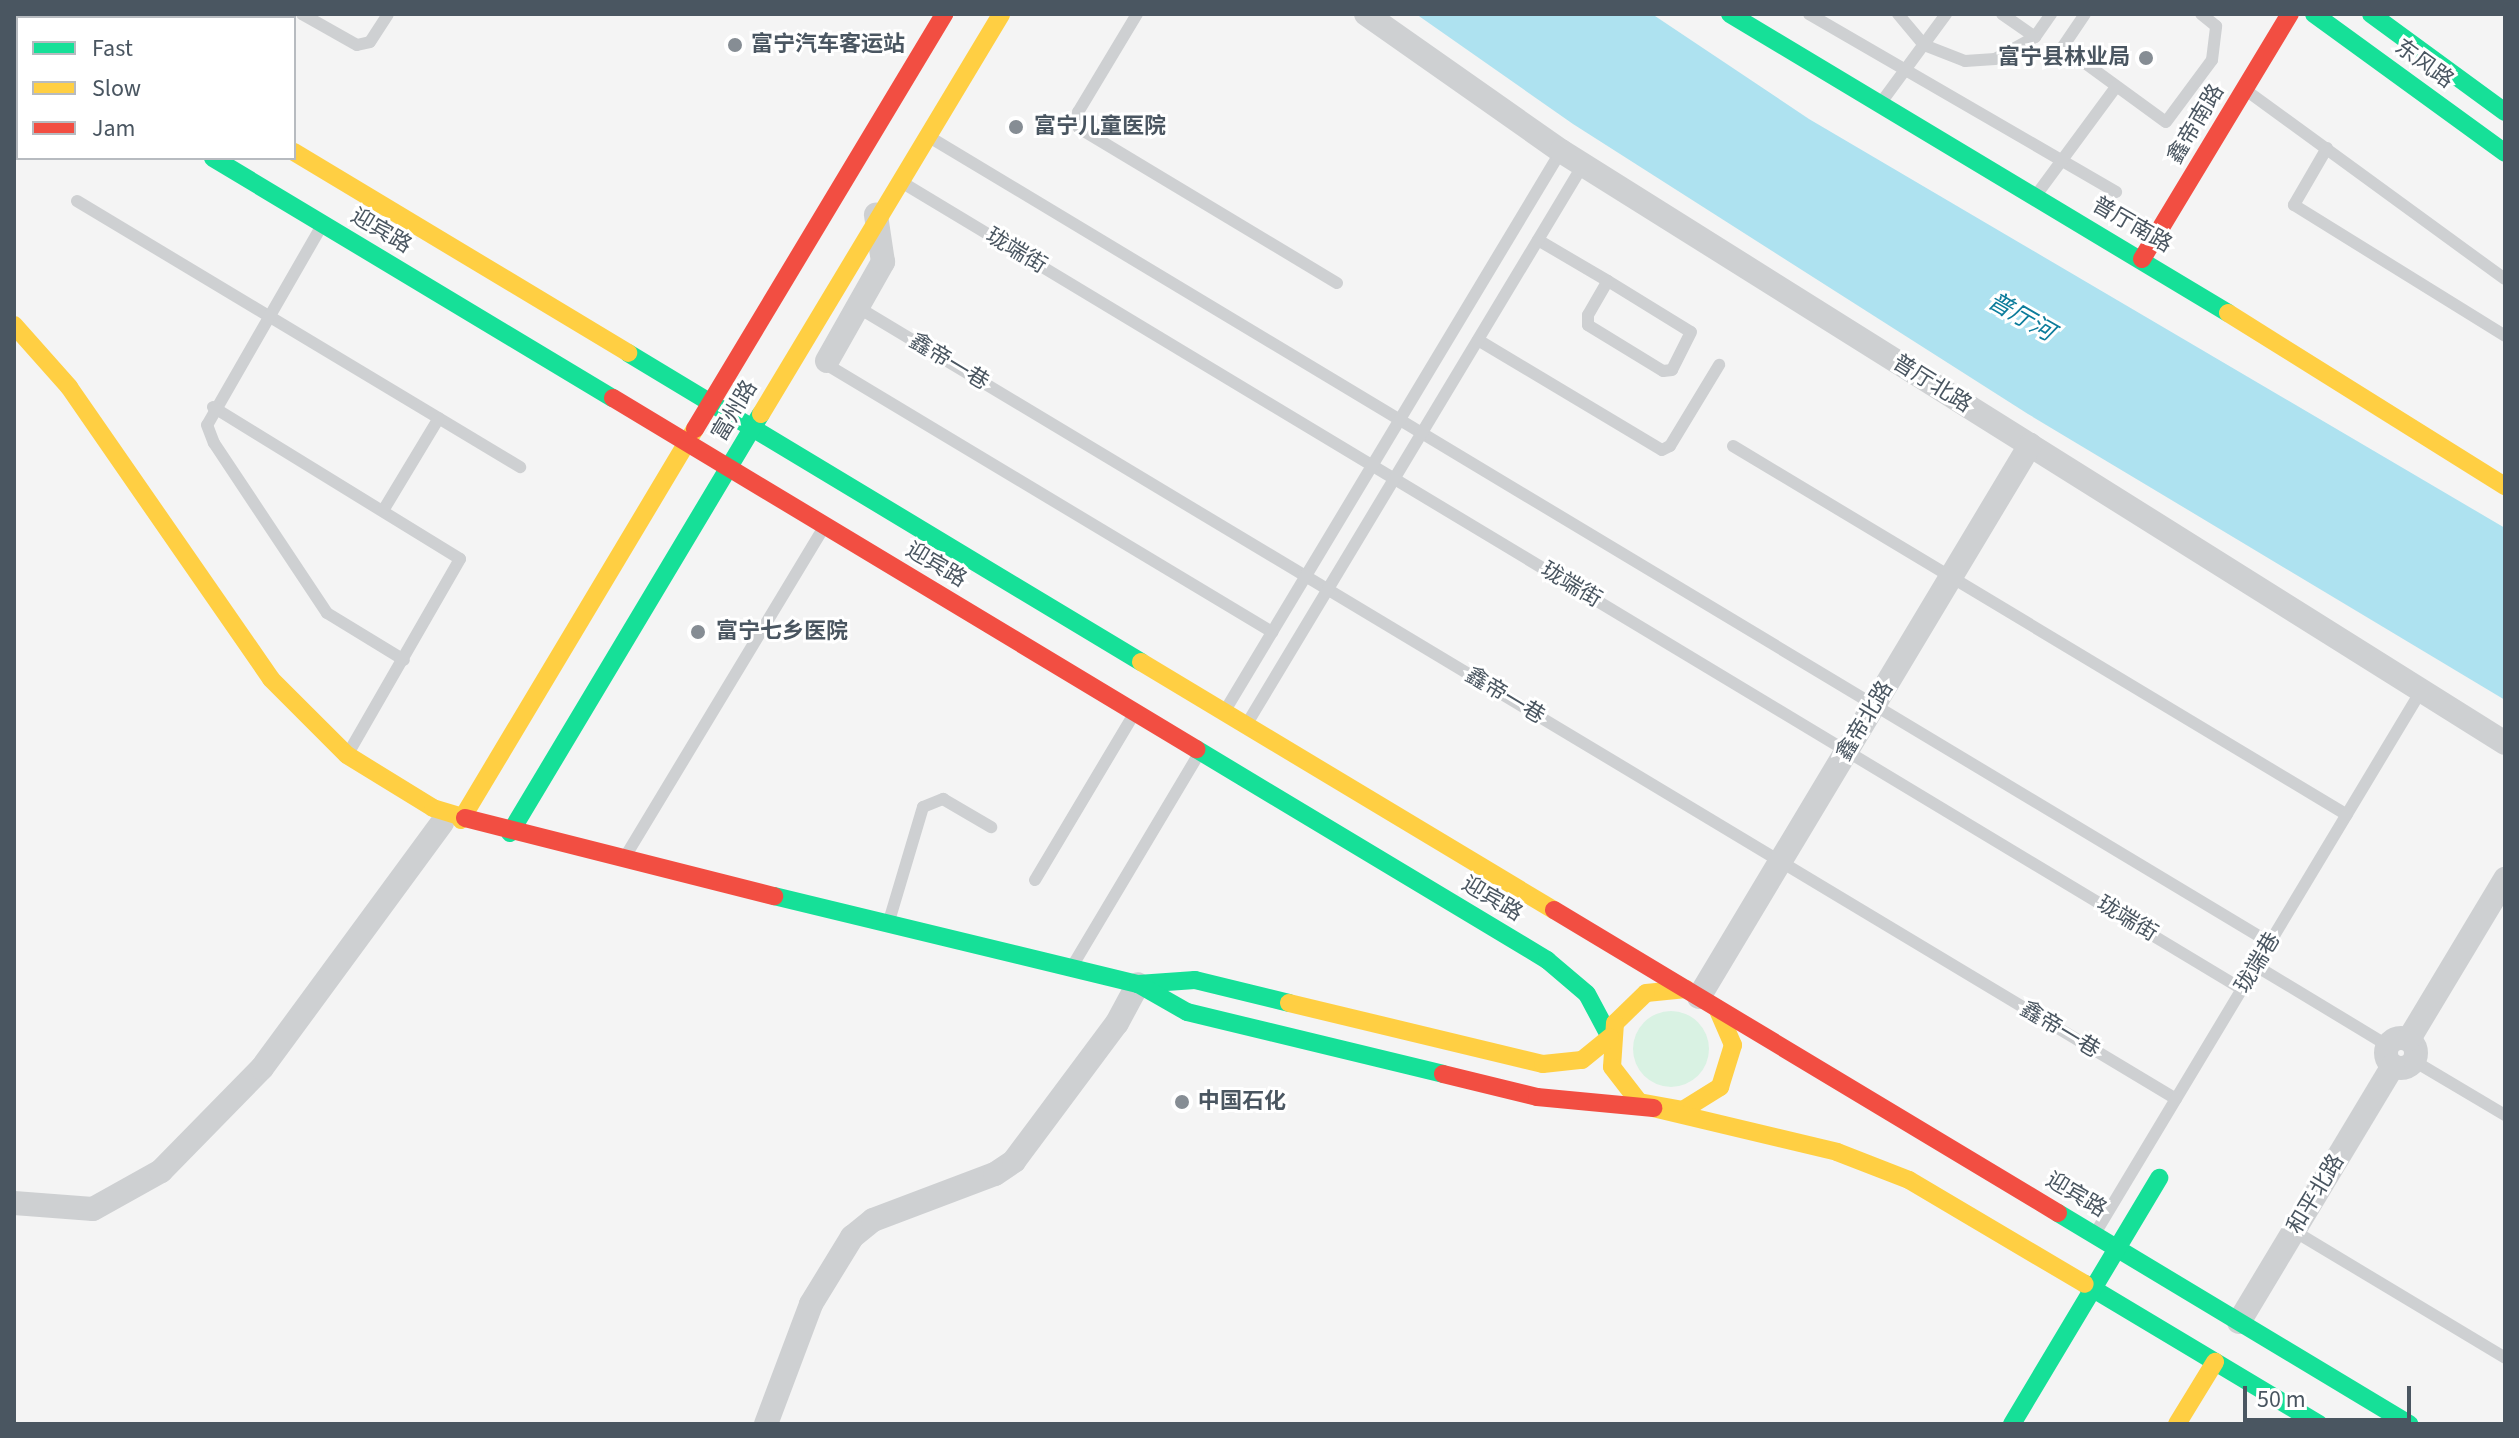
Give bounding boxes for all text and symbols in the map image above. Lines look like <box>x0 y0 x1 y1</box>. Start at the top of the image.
legend <box>16 16 296 160</box>
text: Fast <box>92 31 133 66</box>
place label: 富宁汽车客运站 <box>751 32 905 58</box>
street label: 东风路 <box>2390 34 2458 94</box>
marker: 富宁汽车客运站 <box>726 36 744 54</box>
place label: 富宁县林业局 <box>1998 45 2130 71</box>
marker: 富宁县林业局 <box>2137 49 2155 67</box>
text: Slow <box>92 71 141 106</box>
street label: 鑫帝南路 <box>2162 79 2230 169</box>
text: Jam <box>92 111 136 146</box>
place label: 富宁儿童医院 <box>1034 114 1166 140</box>
marker: 富宁儿童医院 <box>1005 116 1027 138</box>
street label: 普厅南路 <box>2087 192 2177 258</box>
street label: 迎宾路 <box>346 203 416 259</box>
street label: 珑端街 <box>981 223 1051 279</box>
water label: 普厅河 <box>1983 287 2059 347</box>
street label: 鑫帝一巷 <box>904 328 994 396</box>
street label: 普厅北路 <box>1888 349 1976 419</box>
street label: 富州路 <box>707 376 763 446</box>
street label: 迎宾路 <box>901 537 971 593</box>
street label: 珑端街 <box>1536 557 1606 613</box>
place label: 富宁七乡医院 <box>716 619 848 645</box>
marker: 富宁七乡医院 <box>687 621 709 643</box>
street label: 鑫帝一巷 <box>1460 662 1550 730</box>
street label: 鑫帝北路 <box>1831 676 1899 766</box>
street label: 迎宾路 <box>1457 871 1527 927</box>
street label: 珑端街 <box>2092 891 2162 947</box>
street label: 珑端巷 <box>2230 928 2286 998</box>
street label: 鑫帝一巷 <box>2015 996 2105 1064</box>
place label: 中国石化 <box>1198 1089 1286 1115</box>
marker: 中国石化 <box>1173 1093 1191 1111</box>
street label: 和平北路 <box>2282 1149 2350 1239</box>
street label: 迎宾路 <box>2041 1167 2111 1223</box>
scale bar <box>2247 1370 2415 1420</box>
text: 50 m <box>2257 1382 2306 1417</box>

